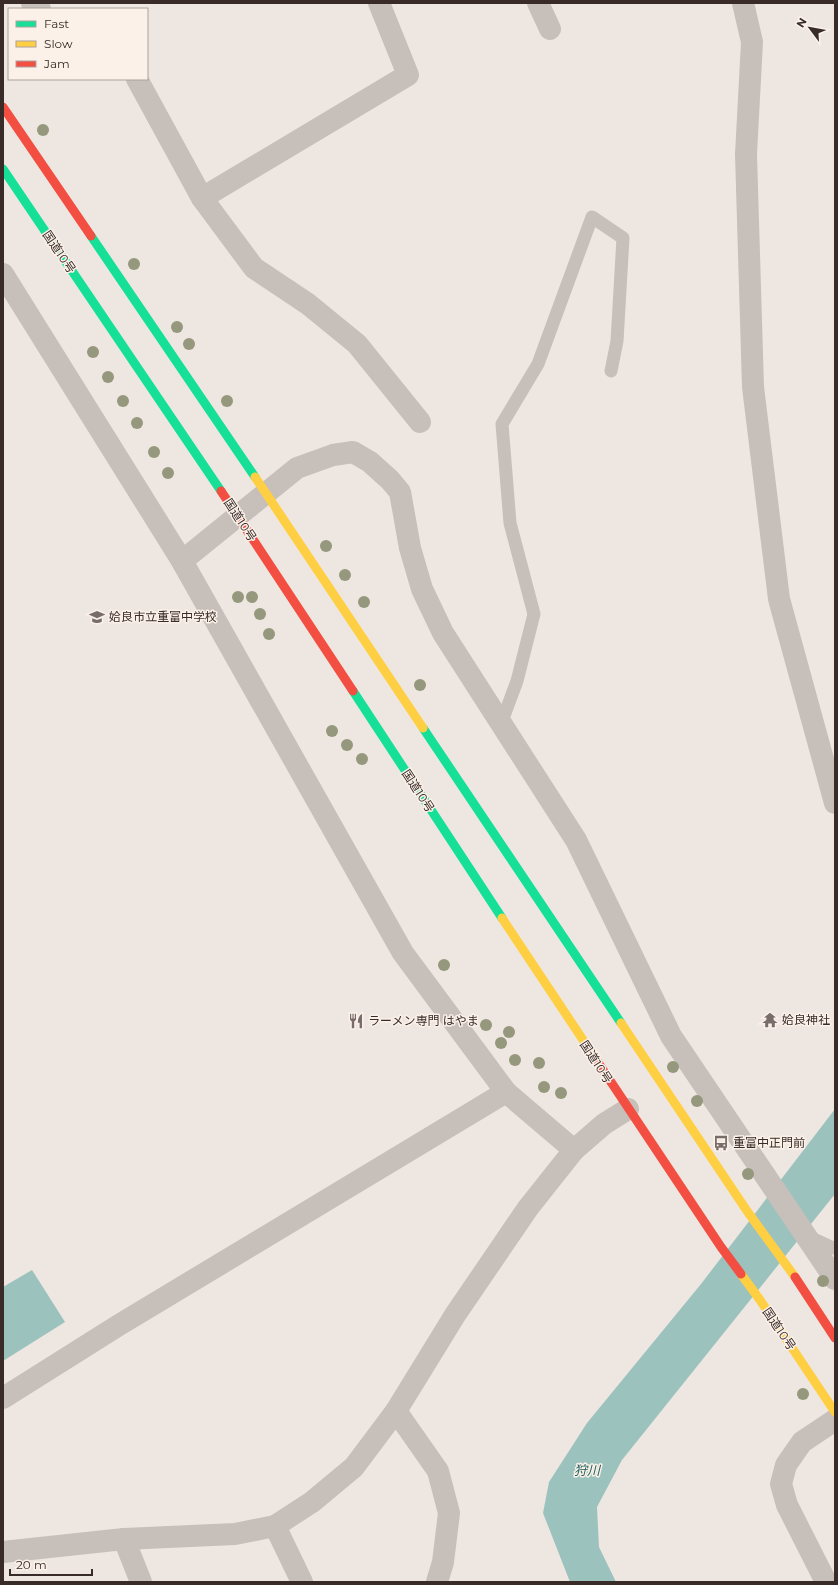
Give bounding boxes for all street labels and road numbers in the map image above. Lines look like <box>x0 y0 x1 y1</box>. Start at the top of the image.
street label: 国道10号 <box>40 228 79 276</box>
street label: 国道10号 <box>221 495 260 544</box>
street label: 国道10号 <box>399 766 438 815</box>
street label: 国道10号 <box>577 1037 616 1086</box>
street label: 国道10号 <box>760 1305 799 1353</box>

